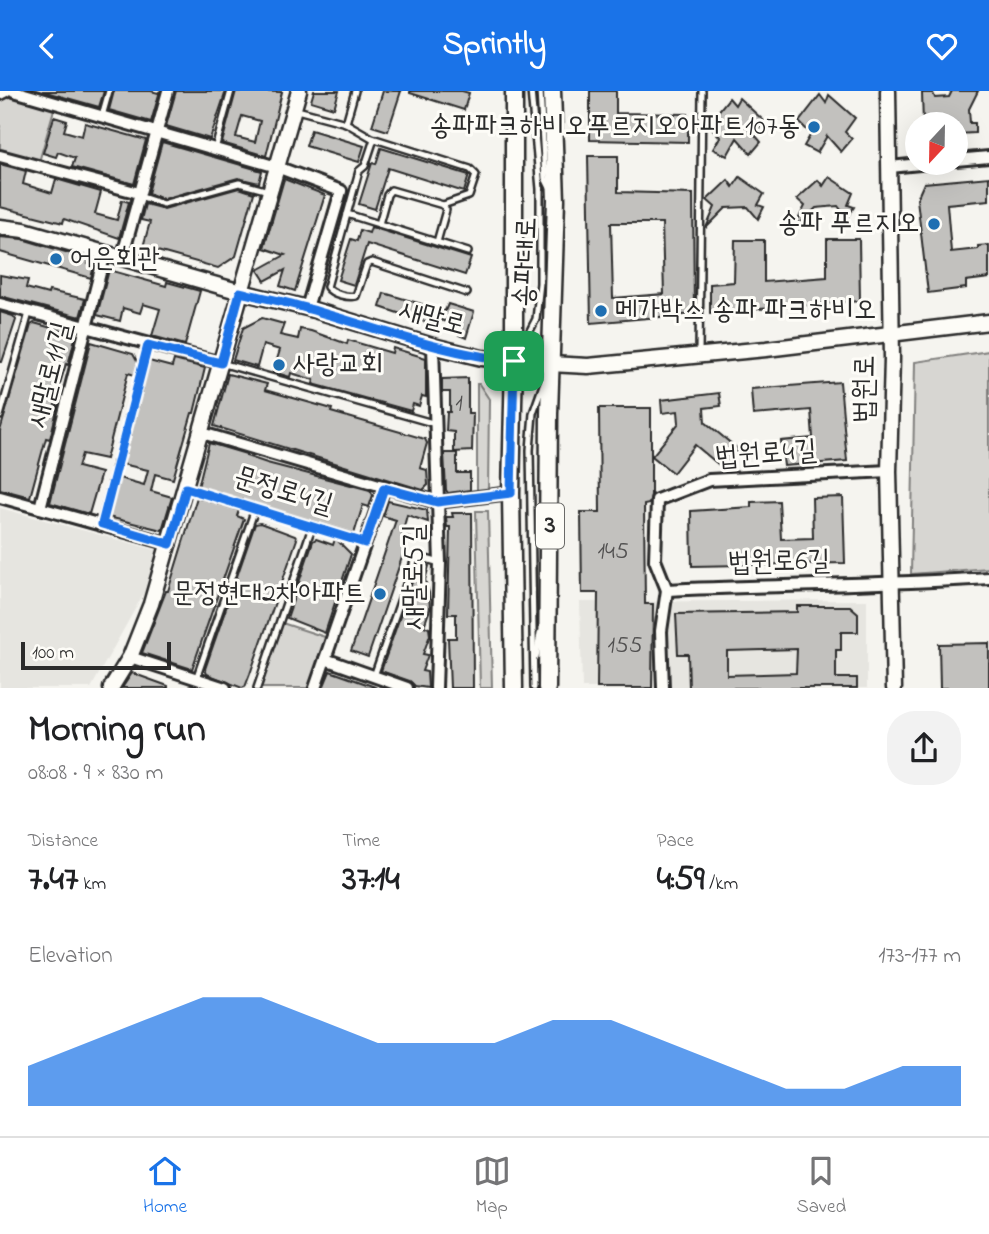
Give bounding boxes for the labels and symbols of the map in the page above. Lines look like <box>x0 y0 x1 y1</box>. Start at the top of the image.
place label: 송파파크하비오푸르지오아파트107동 <box>429 107 800 148</box>
north arrow <box>905 112 968 175</box>
marker: 송파파크하비오푸르지오아파트107동 <box>806 119 822 135</box>
place label: 송파 푸르지오 <box>778 204 920 245</box>
street label: 송파대로 <box>505 216 549 308</box>
marker: 송파 푸르지오 <box>926 216 942 232</box>
place label: 어은회관 <box>70 239 160 280</box>
marker: 어은회관 <box>48 251 64 267</box>
street label: 새말로 <box>394 290 470 348</box>
place label: 메가박스 송파 파크하비오 <box>615 291 877 332</box>
marker: 메가박스 송파 파크하비오 <box>593 303 609 319</box>
street label: 새말로11길 <box>18 318 84 432</box>
pin <box>484 331 544 391</box>
place label: 사랑교회 <box>293 345 383 386</box>
street label: 법원로 <box>845 355 887 423</box>
marker: 사랑교회 <box>271 357 287 373</box>
house number: 1 <box>455 387 463 422</box>
street label: 법원로4길 <box>714 431 818 479</box>
street label: 문정로4길 <box>228 458 338 526</box>
road number: 3 <box>536 503 564 549</box>
street label: 새말로5길 <box>395 524 436 630</box>
house number: 145 <box>597 535 629 570</box>
street label: 법원로6길 <box>727 542 831 584</box>
place label: 문정현대2차아파트 <box>172 574 366 615</box>
marker: 문정현대2차아파트 <box>372 586 388 602</box>
house number: 155 <box>607 629 643 664</box>
scale bar <box>21 639 172 671</box>

